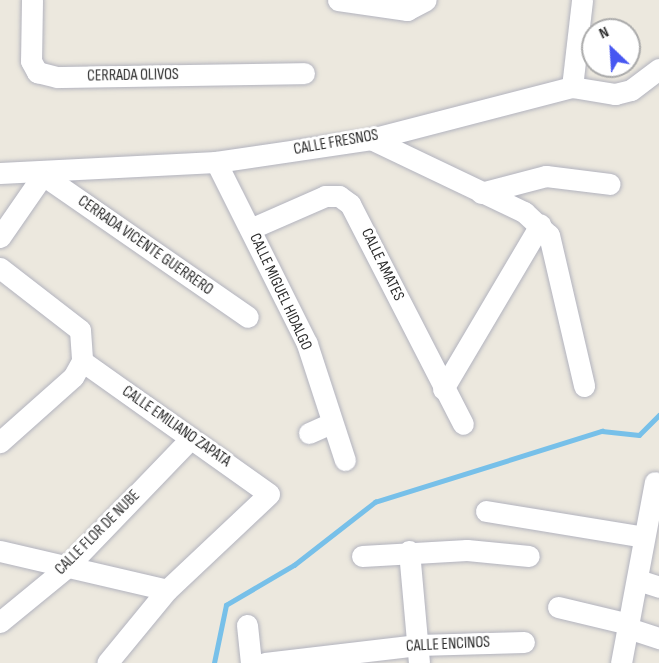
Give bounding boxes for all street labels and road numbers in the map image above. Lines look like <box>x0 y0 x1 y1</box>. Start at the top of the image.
street label: CERRADA OLIVOS <box>87 66 179 86</box>
street label: CALLE FRESNOS <box>292 126 380 160</box>
street label: CERRADA VICENTE GUERRERO <box>74 192 216 300</box>
street label: CALLE AMATES <box>356 226 408 304</box>
street label: CALLE MIGUEL HIDALGO <box>245 231 315 353</box>
street label: CALLE EMILIANO ZAPATA <box>118 382 234 472</box>
street label: CALLE FLOR DE NUBE <box>52 487 144 579</box>
street label: CALLE ENCINOS <box>405 633 491 657</box>

